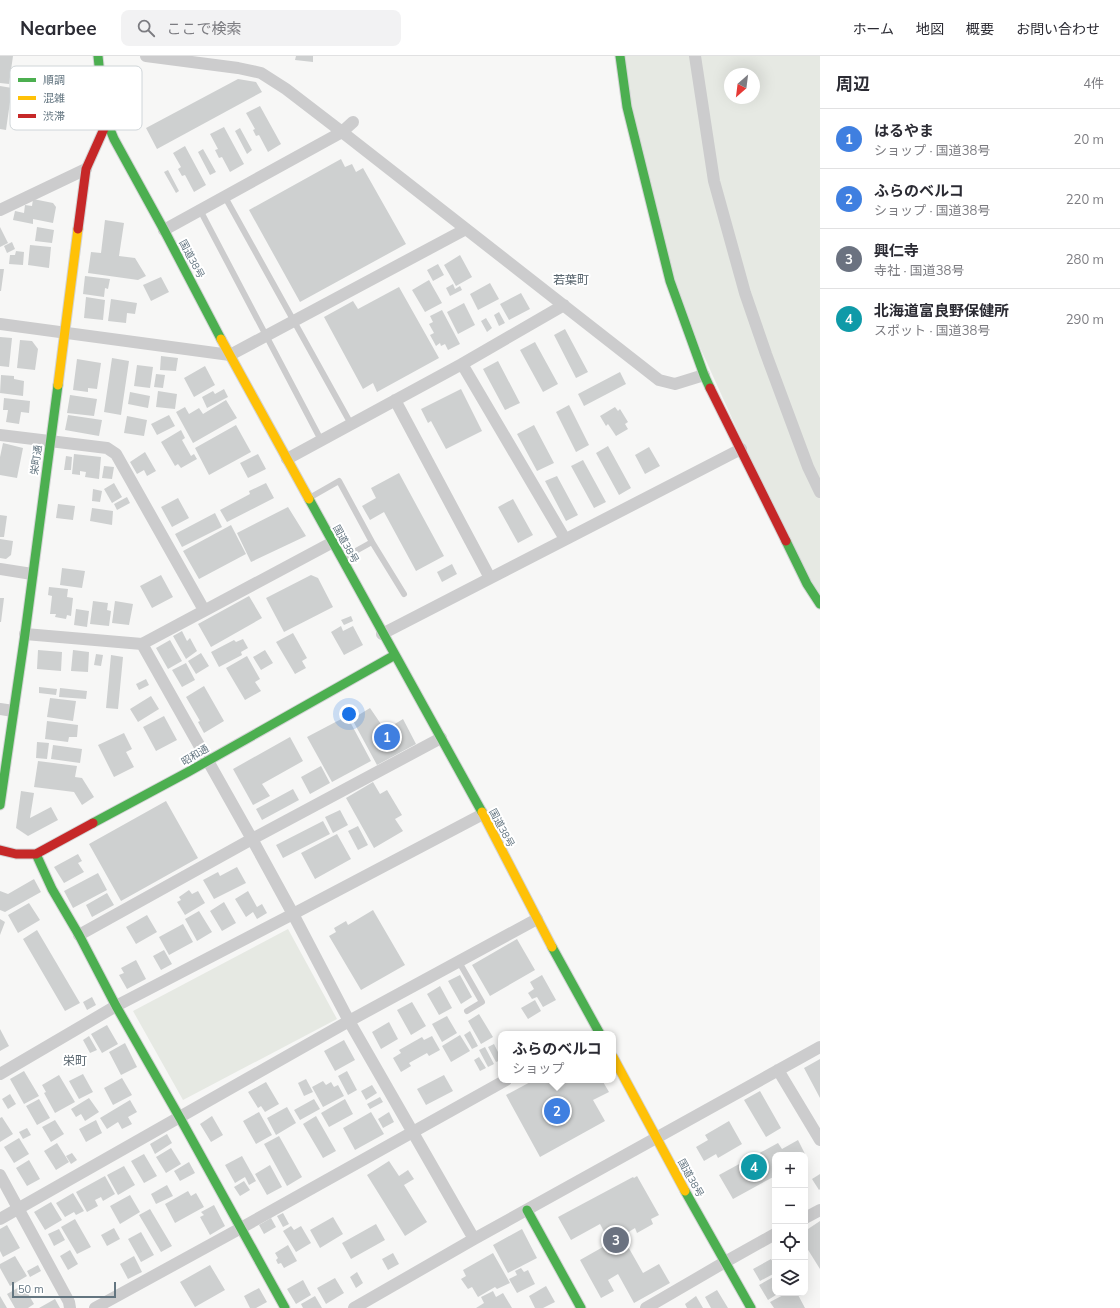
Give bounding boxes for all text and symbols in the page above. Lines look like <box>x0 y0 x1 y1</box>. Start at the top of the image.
search box <box>121 10 401 46</box>
text: Nearbee <box>20 16 97 40</box>
icon: search <box>135 17 157 39</box>
text: ここで検索 <box>167 19 242 38</box>
text: ホーム <box>852 20 894 38</box>
text: 地図 <box>916 20 944 38</box>
text: 概要 <box>966 20 994 38</box>
text: お問い合わせ <box>1016 20 1100 38</box>
legend <box>10 66 142 130</box>
north arrow <box>724 68 760 104</box>
text: 順調 <box>43 73 65 87</box>
text: 周辺 <box>836 73 870 94</box>
text: 4件 <box>1083 75 1104 91</box>
text: 混雑 <box>43 91 65 105</box>
text: 渋滞 <box>43 109 65 123</box>
text: はるやま <box>874 121 934 140</box>
text: 1 <box>845 131 853 147</box>
text: 20 m <box>1074 131 1104 147</box>
text: ショップ · 国道38号 <box>874 142 990 158</box>
text: ふらのベルコ <box>874 181 964 200</box>
text: 2 <box>845 191 853 207</box>
text: 220 m <box>1066 191 1104 207</box>
text: ショップ · 国道38号 <box>874 202 990 218</box>
street label: 国道38号 <box>176 237 208 281</box>
text: 興仁寺 <box>874 241 919 260</box>
text: 3 <box>845 251 853 267</box>
text: 280 m <box>1066 251 1104 267</box>
text: 寺社 · 国道38号 <box>874 262 964 278</box>
district label: 若葉町 <box>553 272 589 287</box>
text: 北海道富良野保健所 <box>874 301 1009 320</box>
text: 4 <box>845 311 853 327</box>
text: 290 m <box>1066 311 1104 327</box>
text: スポット · 国道38号 <box>874 322 990 338</box>
street label: 栄町通 <box>27 444 45 476</box>
street label: 国道38号 <box>330 522 362 566</box>
your location <box>339 704 359 724</box>
pin: 1 <box>374 722 400 752</box>
street label: 昭和通 <box>179 742 211 768</box>
street label: 国道38号 <box>486 806 518 850</box>
popup <box>498 1031 616 1083</box>
text: ふらのベルコ <box>512 1039 602 1058</box>
district label: 栄町 <box>63 1053 87 1068</box>
text: ショップ <box>512 1060 564 1076</box>
pin: 2 <box>544 1096 570 1126</box>
pin: 4 <box>741 1152 767 1182</box>
map controls <box>772 1152 808 1296</box>
button: + <box>772 1152 808 1188</box>
street label: 国道38号 <box>675 1156 707 1200</box>
button: − <box>772 1188 808 1224</box>
button: locate <box>772 1224 808 1260</box>
pin: 3 <box>603 1225 629 1255</box>
button: layers <box>772 1260 808 1296</box>
scale bar <box>12 1280 116 1299</box>
text: 50 m <box>18 1282 44 1296</box>

